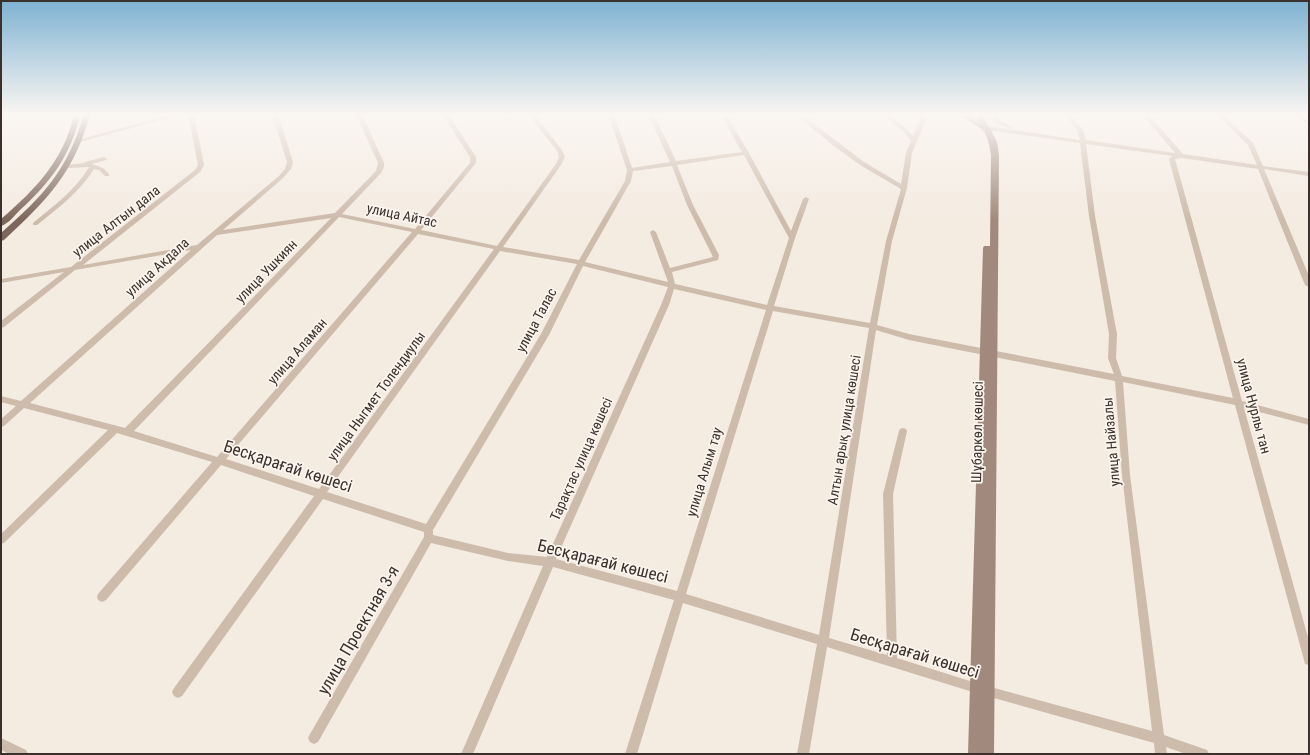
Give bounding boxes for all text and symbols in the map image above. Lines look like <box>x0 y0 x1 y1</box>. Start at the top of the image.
street label: улица Алтын дала <box>69 182 163 260</box>
street label: улица Айтас <box>365 200 439 230</box>
street label: улица Акдала <box>122 234 192 300</box>
street label: улица Ушкиян <box>232 236 300 306</box>
street label: улица Талас <box>512 285 560 355</box>
street label: улица Аламан <box>264 315 330 387</box>
street label: улица Ныгмет Толендиулы <box>324 328 428 464</box>
street label: Алтын арық улица көшесі <box>824 354 864 506</box>
street label: улица Нурлы тан <box>1234 357 1274 455</box>
street label: Шұбаркөл көшесі <box>968 381 986 483</box>
street label: Тарақтас улица көшесі <box>547 395 615 523</box>
street label: улица Найзалы <box>1099 397 1123 487</box>
street label: улица Алым тау <box>683 425 725 519</box>
street label: Бесқарағай көшесі <box>221 436 355 496</box>
street label: Бесқарағай көшесі <box>536 535 670 587</box>
street label: улица Проектная 3-я <box>313 562 403 698</box>
street label: Бесқарағай көшесі <box>848 624 982 682</box>

